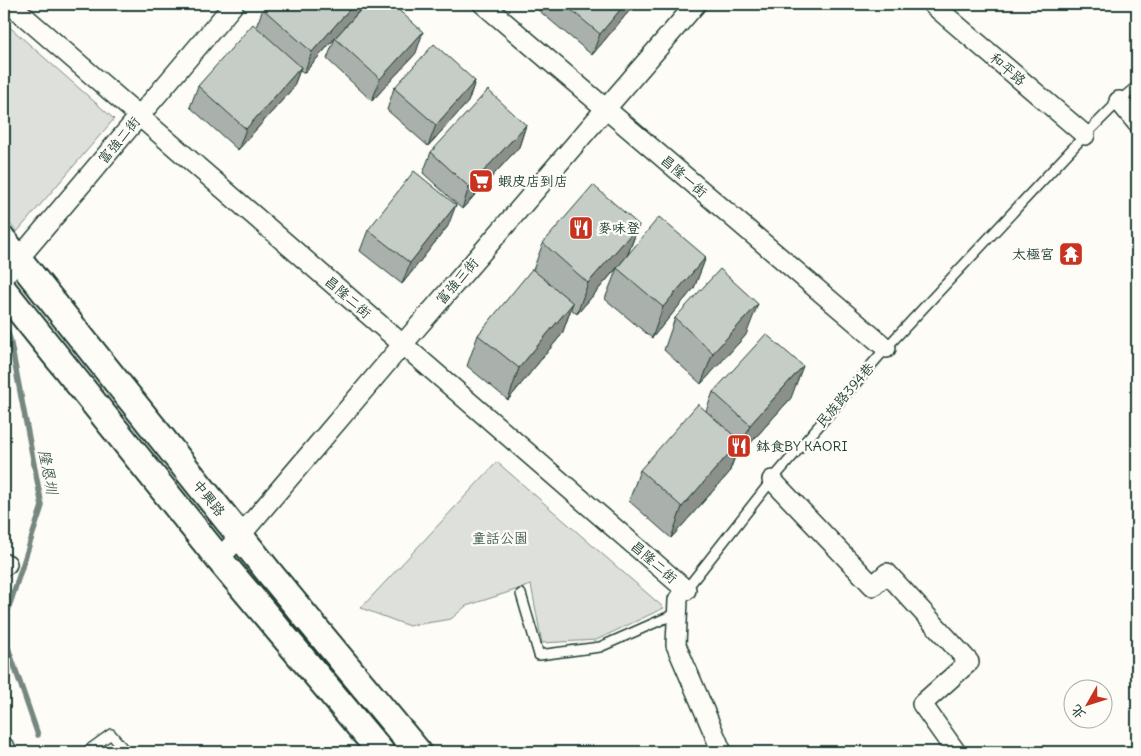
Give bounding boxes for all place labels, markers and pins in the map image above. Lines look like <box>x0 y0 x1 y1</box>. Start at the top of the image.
supermarket icon: 蝦皮店到店 <box>468 168 494 194</box>
place label: 蝦皮店到店 <box>498 172 568 190</box>
restaurant icon: 麥味登 <box>568 215 594 241</box>
place label: 麥味登 <box>598 219 640 237</box>
temple icon: 太極宮 <box>1058 241 1084 267</box>
place label: 太極宮 <box>1012 245 1054 263</box>
restaurant icon: 鉢食BY KAORI <box>726 433 752 459</box>
place label: 鉢食BY KAORI <box>756 437 848 455</box>

